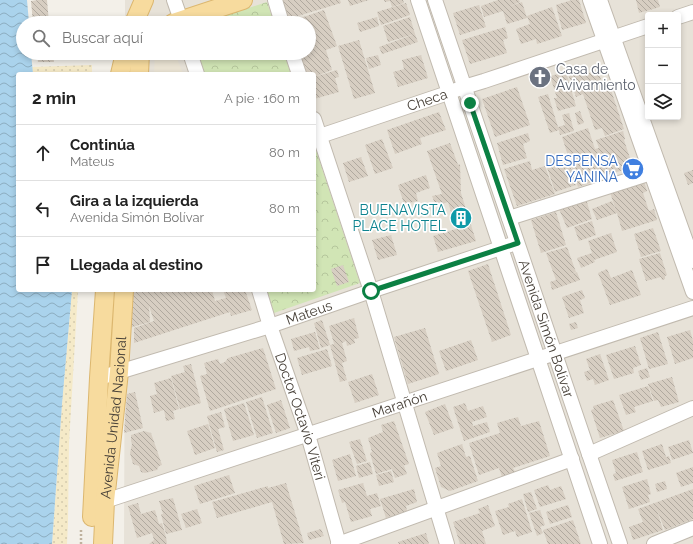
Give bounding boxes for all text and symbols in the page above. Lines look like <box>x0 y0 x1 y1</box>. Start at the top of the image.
map controls <box>645 12 681 120</box>
button: + <box>645 12 681 48</box>
search box <box>16 16 316 60</box>
icon: search <box>30 27 52 49</box>
text: Buscar aquí <box>62 29 143 47</box>
button: − <box>645 48 681 84</box>
place label: Casa de Avivamiento <box>556 61 636 93</box>
church icon: Casa de Avivamiento <box>527 64 553 90</box>
button: layers <box>645 84 681 120</box>
street label: Checa <box>405 86 449 114</box>
text: 2 min <box>32 88 76 108</box>
text: A pie · 160 m <box>224 91 300 106</box>
route end <box>461 94 479 112</box>
text: Continúa <box>70 136 135 154</box>
icon: ahead <box>32 142 54 164</box>
text: 80 m <box>269 145 300 160</box>
place label: DESPENSA YANINA <box>545 153 619 185</box>
text: Mateus <box>70 154 114 169</box>
supermarket icon: DESPENSA YANINA <box>620 156 646 182</box>
text: Gira a la izquierda <box>70 192 199 210</box>
icon: left <box>32 198 54 220</box>
text: 80 m <box>269 201 300 216</box>
place label: BUENAVISTA PLACE HOTEL <box>353 202 447 234</box>
building icon: BUENAVISTA PLACE HOTEL <box>448 205 474 231</box>
text: Avenida Simón Bolívar <box>70 210 204 225</box>
icon: arrive <box>32 254 54 276</box>
text: Llegada al destino <box>70 256 203 274</box>
street label: Avenida Simón Bolívar <box>516 258 577 400</box>
route start <box>362 282 380 300</box>
street label: Mateus <box>284 297 334 328</box>
street label: Avenida Unidad Nacional <box>97 336 129 499</box>
street label: Doctor Octavio Viteri <box>272 351 328 482</box>
street label: Marañón <box>370 388 429 421</box>

